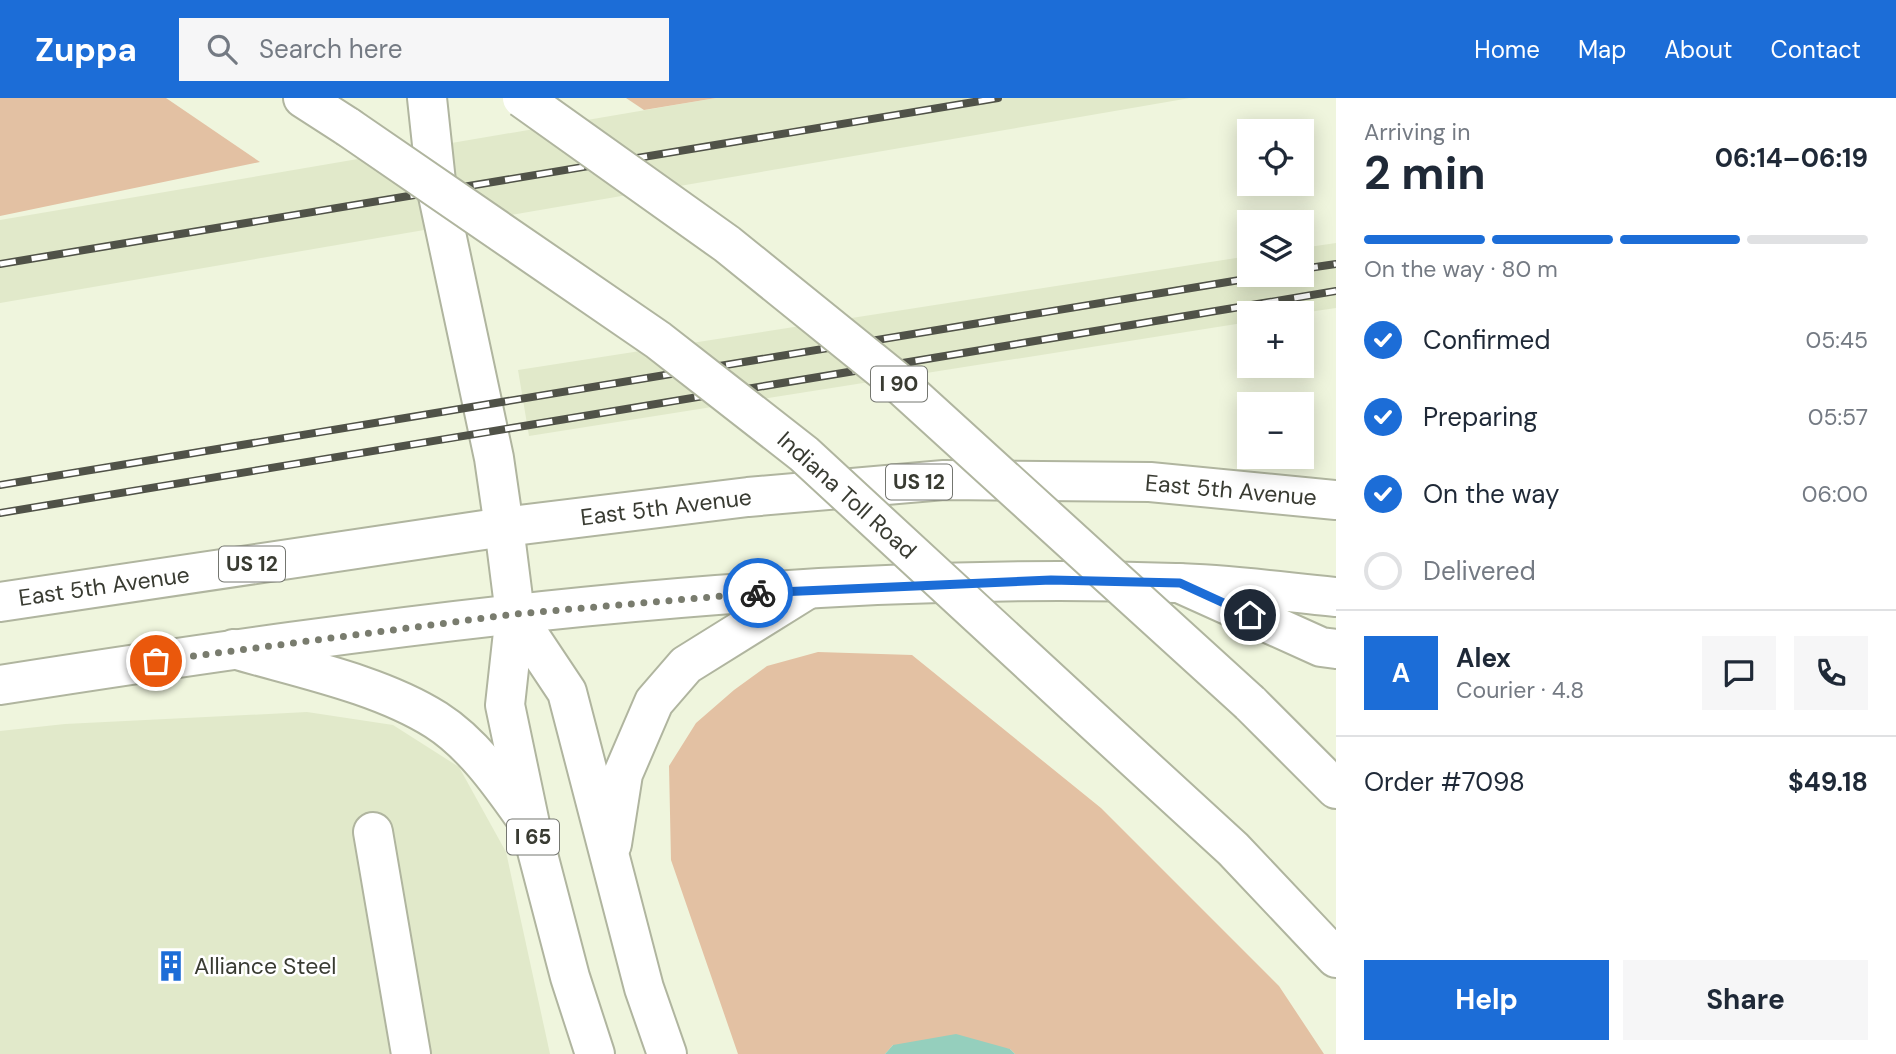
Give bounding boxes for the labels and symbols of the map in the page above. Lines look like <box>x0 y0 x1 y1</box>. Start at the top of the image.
road number: I 90 <box>871 366 927 402</box>
street label: Indiana Toll Road <box>771 425 923 565</box>
road number: US 12 <box>886 464 952 500</box>
street label: East 5th Avenue <box>1144 468 1318 512</box>
street label: East 5th Avenue <box>579 482 753 532</box>
road number: US 12 <box>219 546 285 582</box>
courier <box>723 558 793 628</box>
street label: East 5th Avenue <box>17 559 191 613</box>
pin <box>1220 585 1280 645</box>
pin <box>126 631 186 691</box>
road number: I 65 <box>507 820 559 854</box>
building icon: Alliance Steel <box>154 949 188 983</box>
place label: Alliance Steel <box>194 951 336 981</box>

